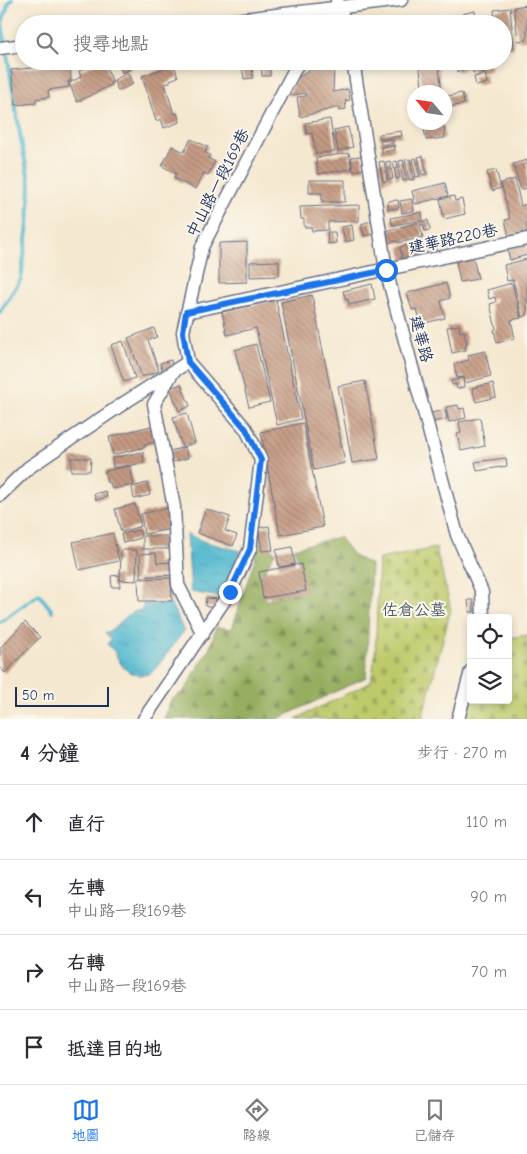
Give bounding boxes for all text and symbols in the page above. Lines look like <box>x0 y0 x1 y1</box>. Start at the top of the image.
search box <box>15 15 512 70</box>
icon: search <box>33 29 61 57</box>
text: 搜尋地點 <box>73 33 149 55</box>
north arrow <box>407 85 452 130</box>
street label: 中山路一段169巷 <box>183 126 253 240</box>
street label: 建華路220巷 <box>407 221 499 257</box>
route start <box>375 259 398 282</box>
street label: 建華路 <box>406 313 436 365</box>
route end <box>219 581 242 604</box>
park label: 佐倉公墓 <box>382 601 446 619</box>
map controls <box>467 614 512 704</box>
button: locate <box>467 614 512 659</box>
button: layers <box>467 659 512 704</box>
scale bar <box>15 684 109 707</box>
text: 50 m <box>22 687 54 704</box>
text: 4 分鐘 <box>20 741 79 765</box>
text: 步行 · 270 m <box>417 744 507 762</box>
icon: ahead <box>20 808 48 836</box>
text: 直行 <box>67 813 105 835</box>
text: 110 m <box>466 813 507 831</box>
text: 左轉 <box>67 877 105 899</box>
icon: left <box>20 883 48 911</box>
text: 90 m <box>470 888 507 906</box>
text: 中山路一段169巷 <box>67 902 187 920</box>
text: 右轉 <box>67 952 105 974</box>
icon: right <box>20 958 48 986</box>
text: 70 m <box>471 963 507 981</box>
text: 中山路一段169巷 <box>67 977 187 995</box>
icon: arrive <box>20 1033 48 1061</box>
text: 抵達目的地 <box>67 1038 162 1060</box>
tab: 地圖 <box>72 1096 100 1144</box>
tab: 路線 <box>243 1096 271 1144</box>
tab: 已儲存 <box>414 1096 456 1144</box>

